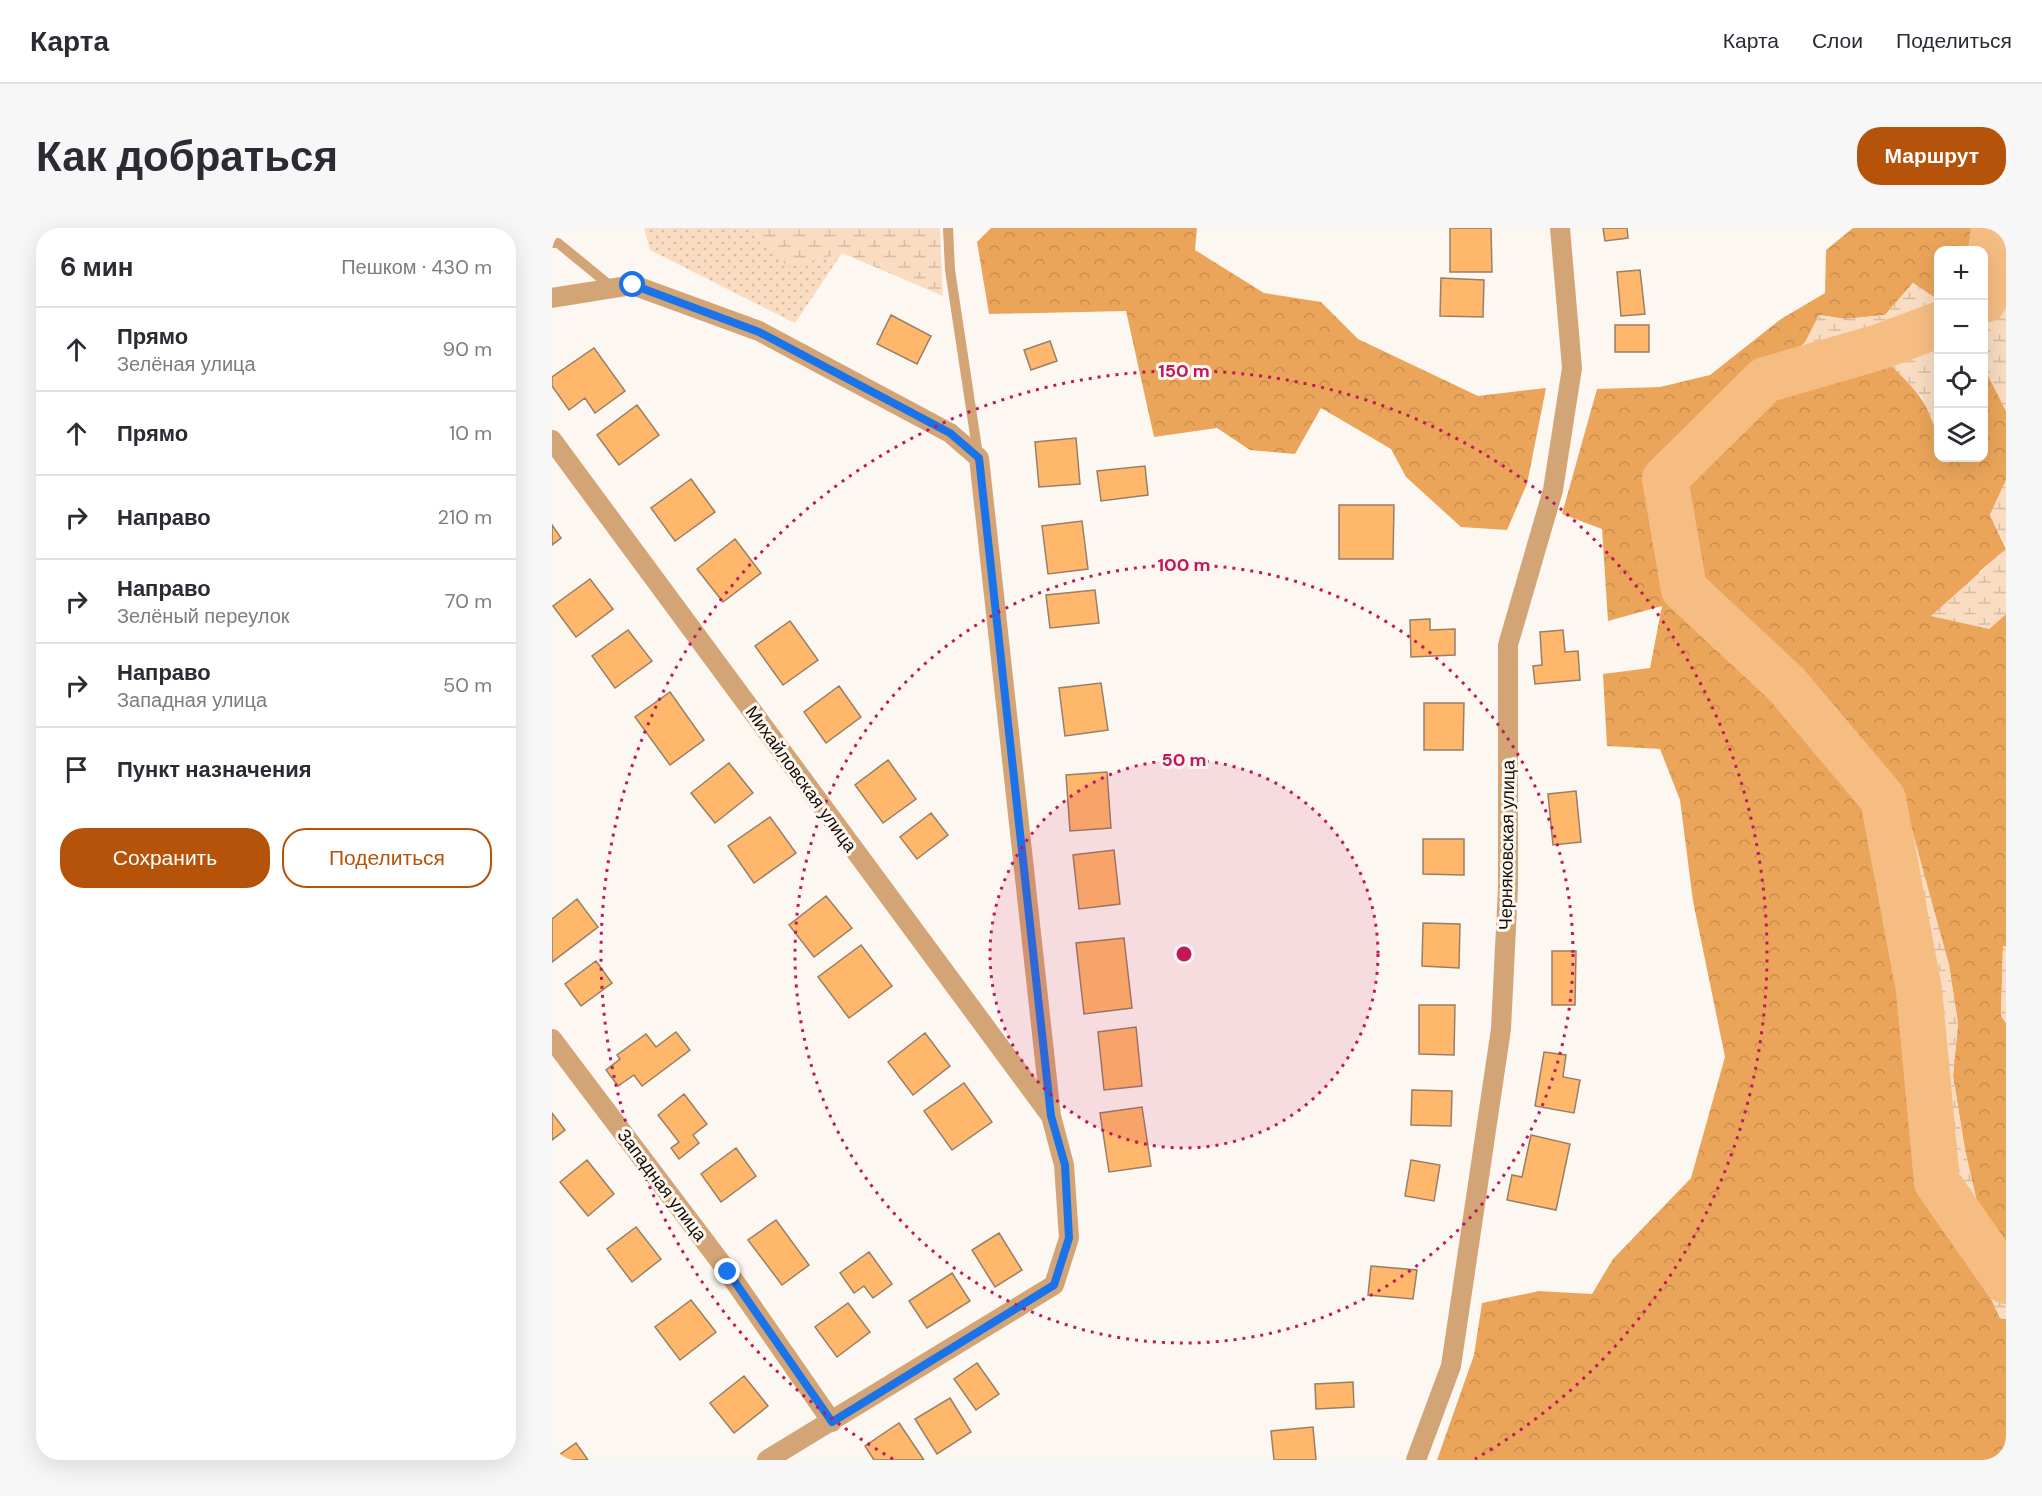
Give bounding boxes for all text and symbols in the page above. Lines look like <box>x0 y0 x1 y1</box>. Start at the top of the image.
text: Карта <box>30 23 109 60</box>
text: Карта <box>1723 27 1779 55</box>
text: Слои <box>1812 27 1863 55</box>
text: Поделиться <box>1896 27 2012 55</box>
button: Маршрут <box>1857 127 2006 185</box>
text: Как добраться <box>36 129 338 184</box>
map controls <box>1934 246 1988 462</box>
button: + <box>1934 246 1988 300</box>
text: 6 мин <box>60 250 134 284</box>
text: Пешком · 430 m <box>341 254 492 280</box>
route start <box>619 271 645 297</box>
button: − <box>1934 300 1988 354</box>
text: Прямо <box>117 322 188 351</box>
icon: ahead <box>60 333 93 366</box>
text: 90 m <box>443 336 492 362</box>
text: Зелёная улица <box>117 351 256 377</box>
button: locate <box>1934 354 1988 408</box>
text: 150 m <box>1158 359 1210 383</box>
button: layers <box>1934 408 1988 462</box>
icon: ahead <box>60 417 93 450</box>
text: Прямо <box>117 419 188 448</box>
text: 10 m <box>449 420 492 446</box>
icon: right <box>60 501 93 534</box>
text: Направо <box>117 503 211 532</box>
text: 210 m <box>437 504 492 530</box>
text: 100 m <box>1157 553 1211 577</box>
text: Направо <box>117 574 211 603</box>
icon: right <box>60 585 93 618</box>
text: 70 m <box>445 588 492 614</box>
text: Зелёный переулок <box>117 603 290 629</box>
text: Направо <box>117 658 211 687</box>
icon: right <box>60 669 93 702</box>
text: 50 m <box>443 672 492 698</box>
text: Западная улица <box>117 687 267 713</box>
street label: Михайловская улица <box>740 701 863 858</box>
text: 50 m <box>1161 748 1207 772</box>
icon: arrive <box>60 753 93 786</box>
text: Пункт назначения <box>117 755 312 784</box>
street label: Черняковская улица <box>1494 759 1521 930</box>
button: Сохранить <box>60 828 270 888</box>
button: Поделиться <box>282 828 492 888</box>
centre of rings <box>1174 944 1194 964</box>
street label: Западная улица <box>612 1124 713 1247</box>
route end <box>714 1258 740 1284</box>

